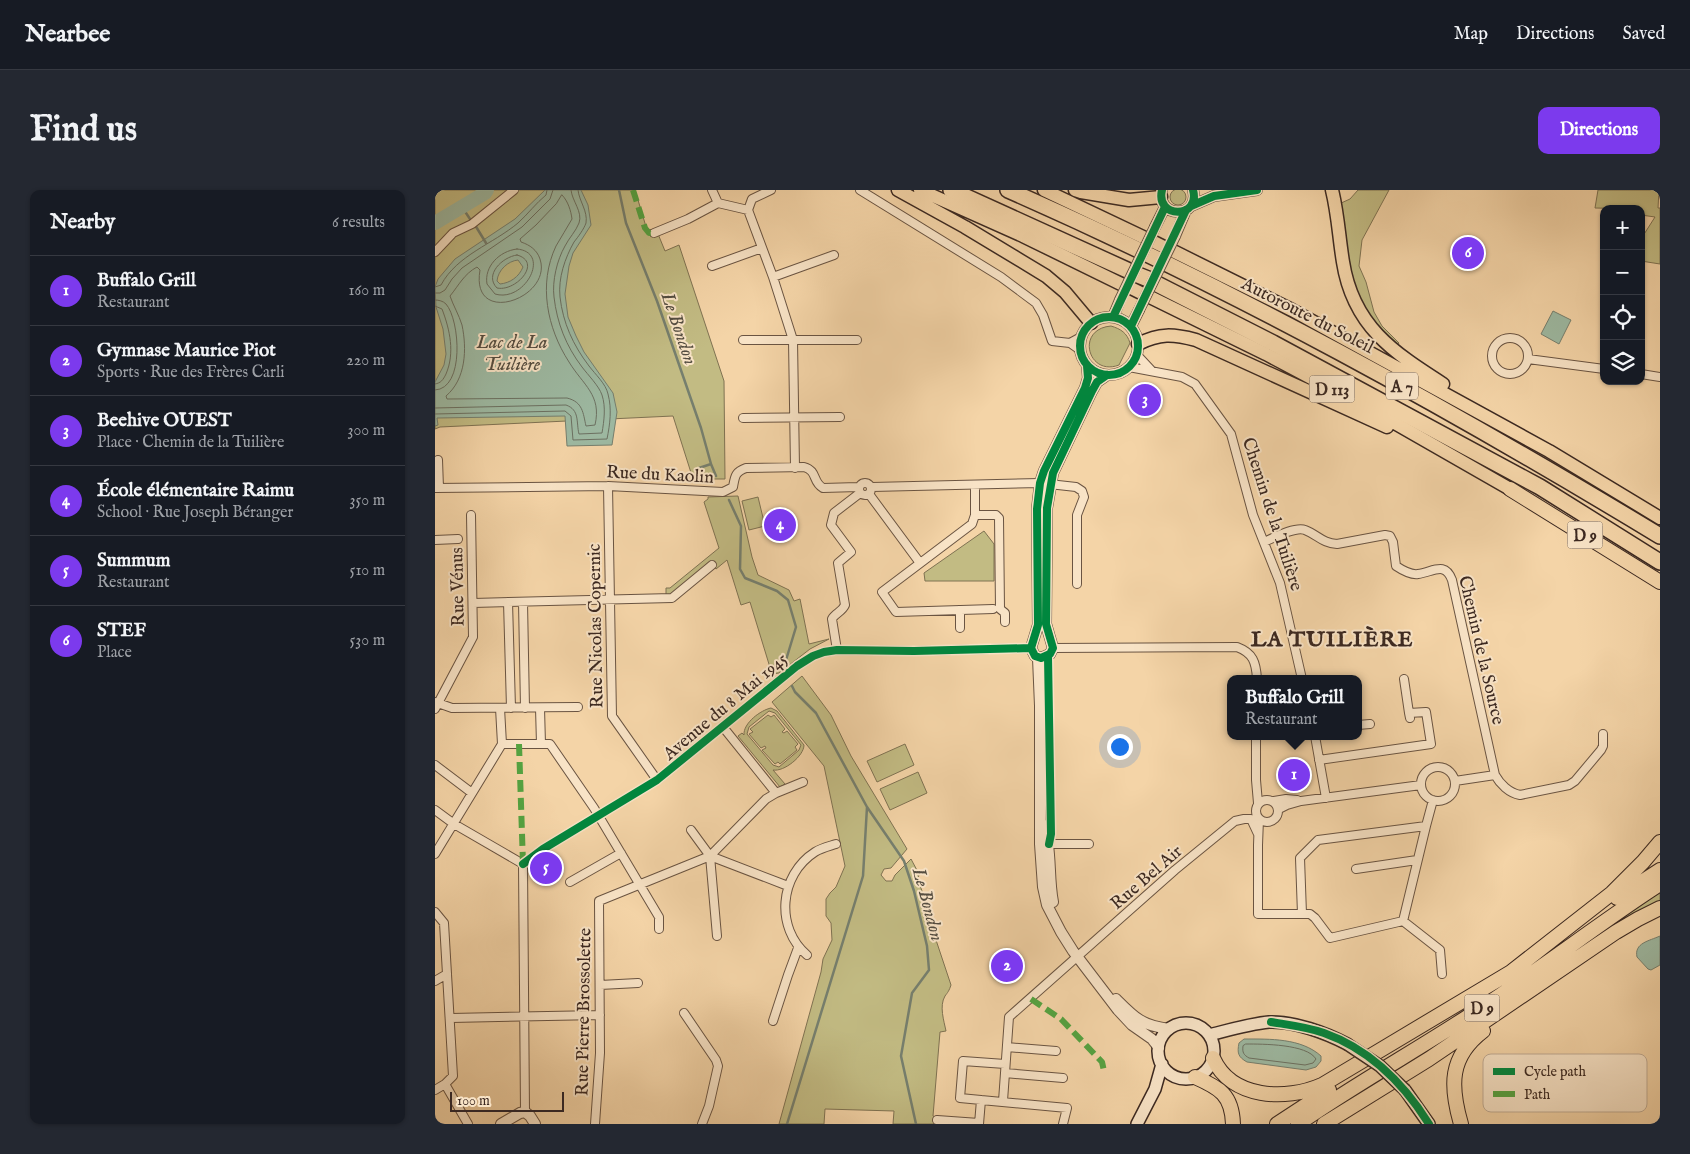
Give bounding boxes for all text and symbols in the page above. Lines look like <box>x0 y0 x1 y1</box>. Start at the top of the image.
text: Nearbee <box>25 19 110 50</box>
text: Map <box>1454 23 1488 46</box>
text: Directions <box>1516 23 1594 46</box>
text: Saved <box>1622 23 1665 46</box>
button: Directions <box>1538 107 1660 154</box>
text: Find us <box>30 108 137 153</box>
map controls <box>1600 205 1645 385</box>
button: + <box>1600 205 1645 250</box>
text: Nearby <box>50 209 115 236</box>
text: 6 results <box>332 213 385 233</box>
pin: 6 <box>1452 234 1484 272</box>
button: − <box>1600 250 1645 295</box>
text: Buffalo Grill <box>97 269 196 293</box>
street label: Autoroute du Soleil <box>1236 273 1378 360</box>
text: 1 <box>63 281 69 301</box>
text: 160 m <box>349 281 385 301</box>
water label: Le Bondon <box>654 288 702 368</box>
text: Restaurant <box>97 293 170 313</box>
button: locate <box>1600 295 1645 340</box>
water label: Lac de La Tuilière <box>476 331 547 377</box>
text: Gymnase Maurice Piot <box>97 339 276 363</box>
button: layers <box>1600 340 1645 385</box>
text: 2 <box>62 351 70 371</box>
text: 220 m <box>346 351 385 371</box>
text: Sports · Rue des Frères Carli <box>97 363 285 383</box>
road number: A 7 <box>1386 372 1418 400</box>
road number: D 113 <box>1309 375 1355 402</box>
pin: 3 <box>1129 381 1161 419</box>
text: Beehive OUEST <box>97 409 232 433</box>
text: 3 <box>63 421 69 441</box>
text: 300 m <box>347 421 385 441</box>
text: Place · Chemin de la Tuilière <box>97 433 284 453</box>
street label: Chemin de la Tuilière <box>1236 435 1307 594</box>
street label: Rue du Kaolin <box>606 461 715 490</box>
text: École élémentaire Raimu <box>97 479 294 503</box>
text: 4 <box>62 491 70 511</box>
text: 350 m <box>350 491 385 511</box>
text: School · Rue Joseph Béranger <box>97 503 293 523</box>
pin: 4 <box>764 506 796 544</box>
road number: D 9 <box>1567 522 1603 548</box>
street label: Rue Nicolas Copernic <box>584 543 609 709</box>
street label: Rue Vénus <box>446 547 471 627</box>
text: Summum <box>97 549 170 573</box>
text: 5 <box>63 561 69 581</box>
text: 510 m <box>350 561 385 581</box>
text: Restaurant <box>97 573 170 593</box>
street label: Chemin de la Source <box>1452 574 1509 727</box>
text: STEF <box>97 619 146 643</box>
district label: LA TUILIÈRE <box>1251 626 1413 654</box>
text: 6 <box>63 631 69 651</box>
text: 530 m <box>350 631 385 651</box>
text: Place <box>97 643 132 663</box>
street label: Avenue du 8 Mai 1945 <box>658 648 793 767</box>
popup <box>1227 675 1362 740</box>
text: Buffalo Grill <box>1245 686 1344 710</box>
text: Restaurant <box>1245 710 1318 730</box>
your location <box>1107 734 1133 760</box>
pin: 1 <box>1278 756 1310 794</box>
street label: Rue Bel Air <box>1106 840 1188 916</box>
pin: 5 <box>530 849 562 887</box>
water label: Le Bondon <box>905 864 948 944</box>
street label: Rue Pierre Brossolette <box>572 928 597 1096</box>
pin: 2 <box>991 947 1023 985</box>
road number: D 9 <box>1465 994 1499 1021</box>
legend <box>1483 1054 1647 1112</box>
text: Cycle path <box>1524 1063 1586 1081</box>
text: Path <box>1524 1086 1551 1104</box>
scale bar <box>450 1089 564 1112</box>
text: 100 m <box>457 1092 490 1110</box>

